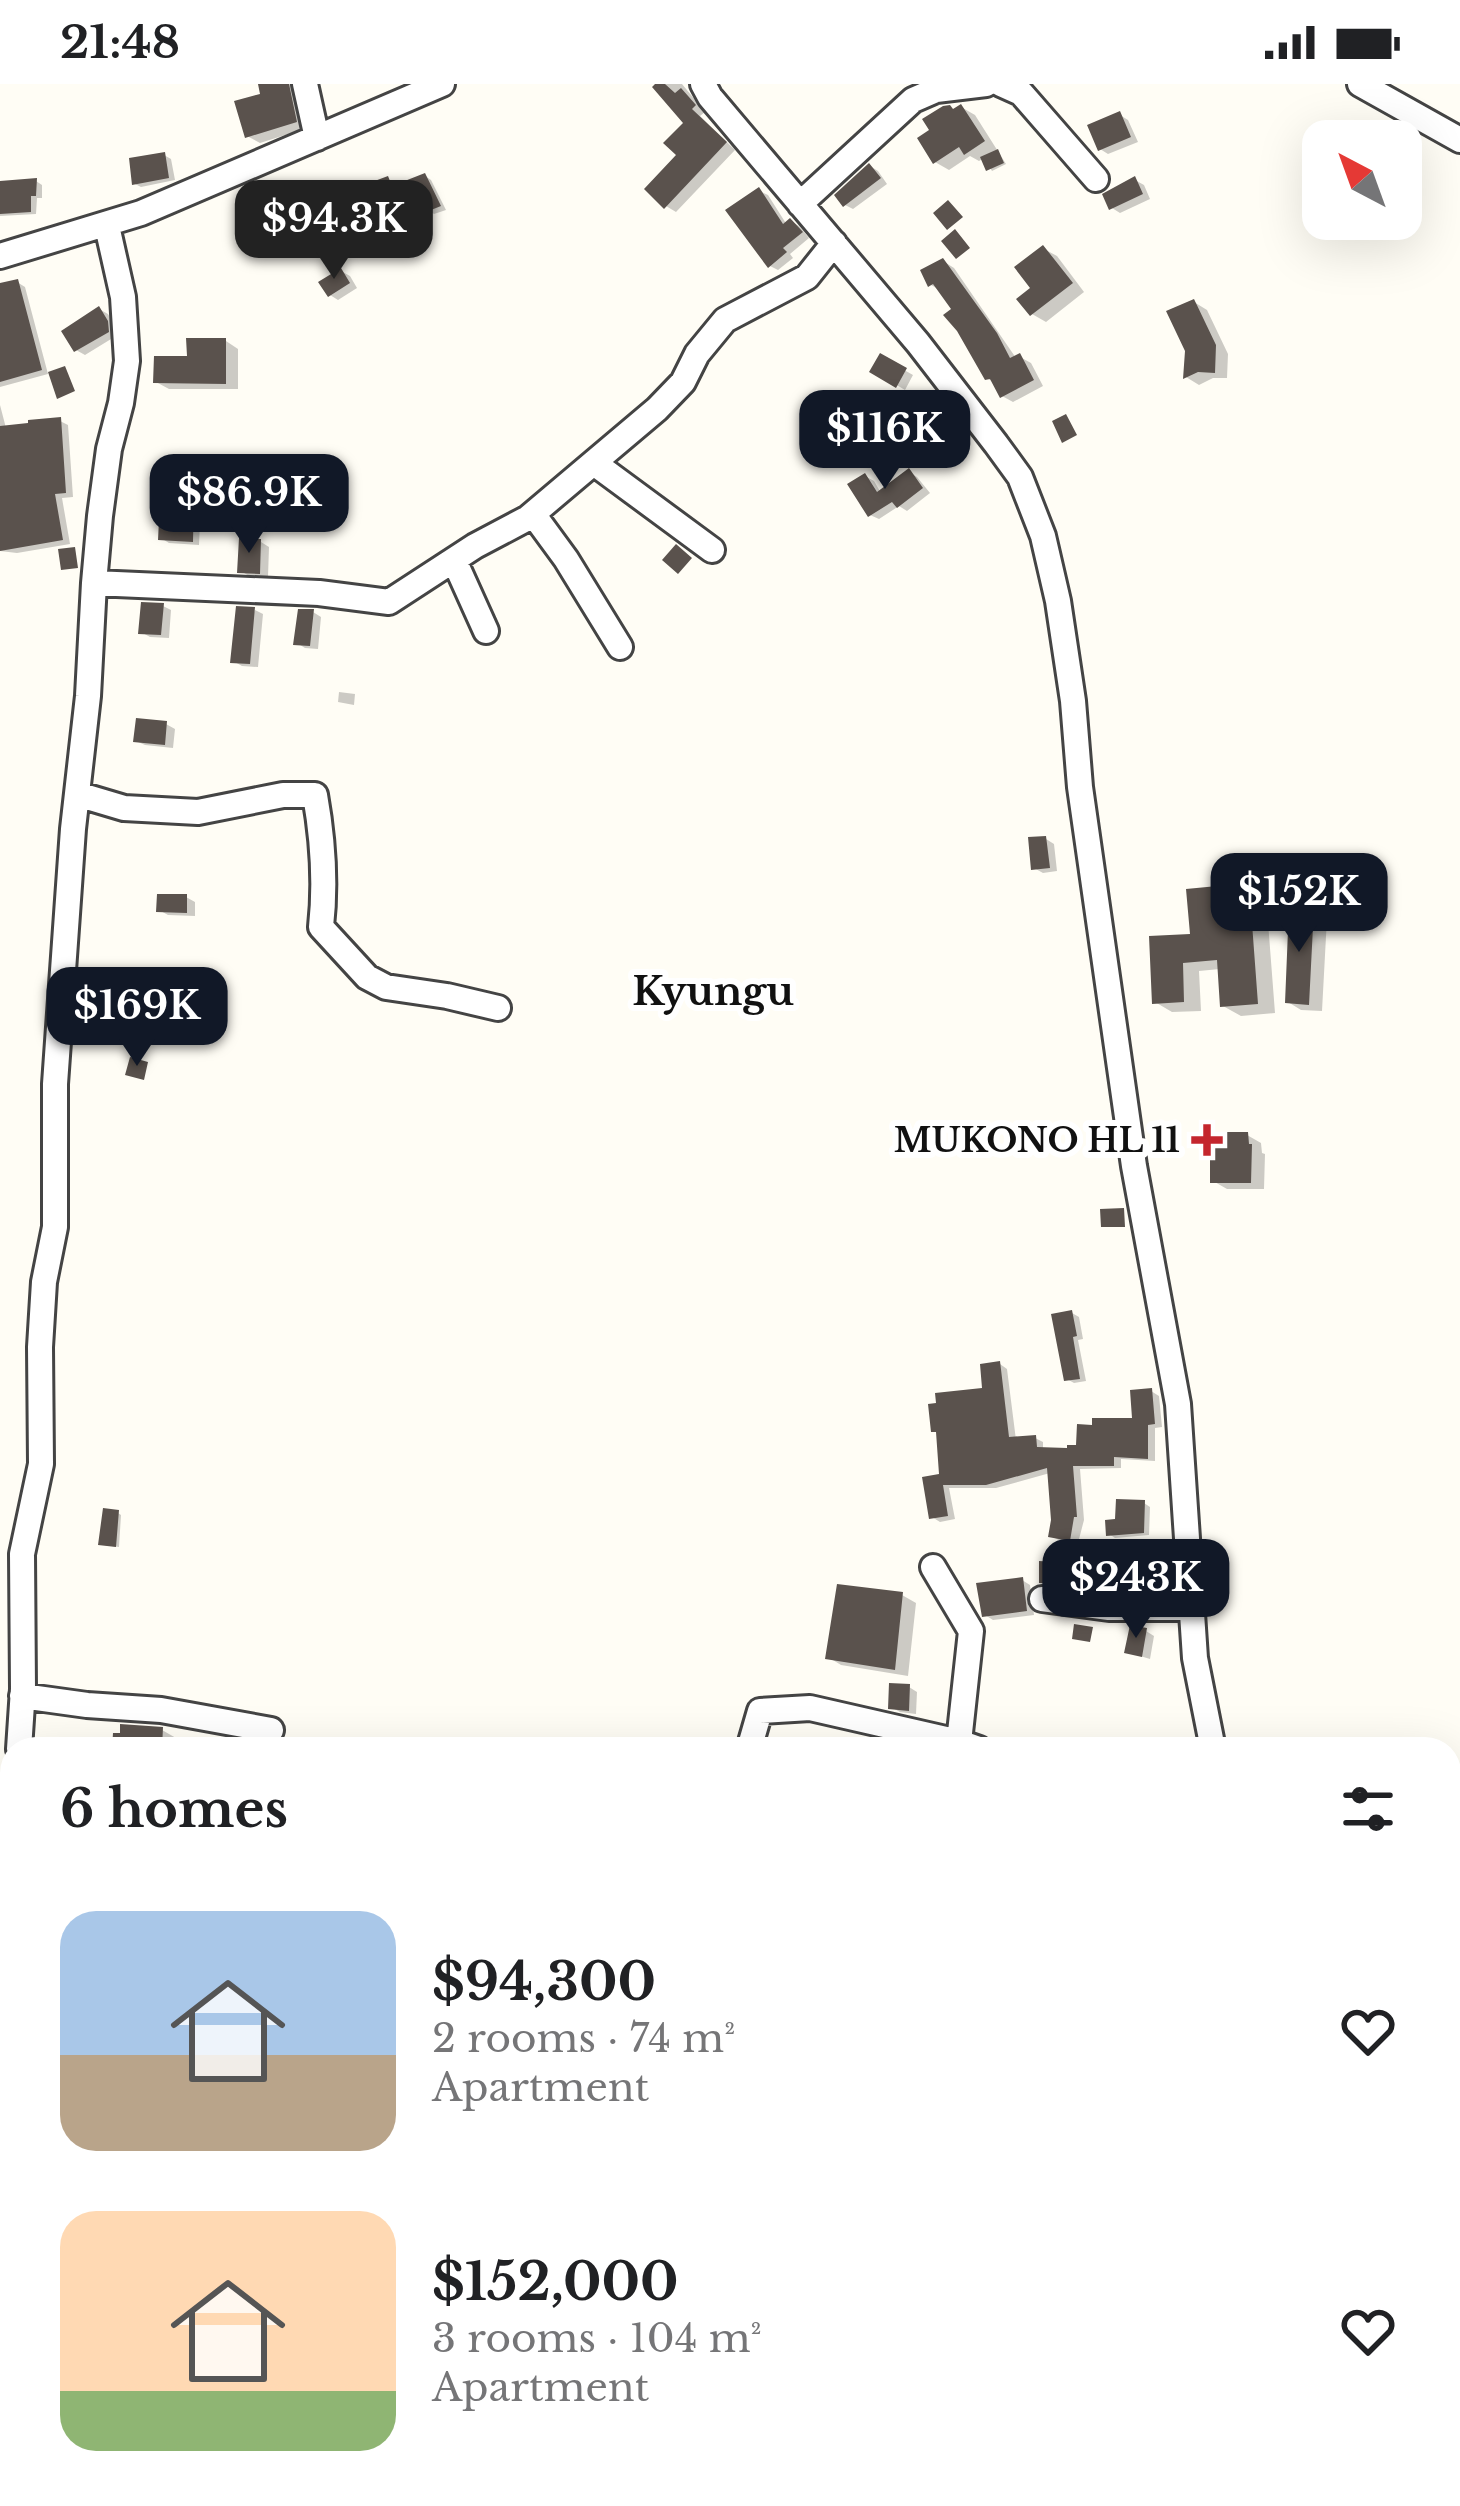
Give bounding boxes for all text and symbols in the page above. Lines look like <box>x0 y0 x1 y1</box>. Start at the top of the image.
text: 21:48 <box>60 14 180 70</box>
north arrow <box>1302 120 1422 240</box>
map controls <box>1302 120 1422 240</box>
pin: $94.3K <box>236 180 432 282</box>
text: $94.3K <box>262 194 406 243</box>
pin: $116K <box>801 390 969 492</box>
text: $116K <box>826 404 944 453</box>
pin: $86.9K <box>151 454 347 556</box>
text: $86.9K <box>177 468 321 517</box>
pin: $152K <box>1215 853 1383 955</box>
text: $152K <box>1238 867 1360 916</box>
pin: $169K <box>53 967 221 1069</box>
district label: Kyungu <box>632 967 794 1016</box>
text: $169K <box>74 981 200 1030</box>
place label: MUKONO HL 11 <box>894 1120 1180 1161</box>
marker: MUKONO HL 11 <box>1191 1124 1223 1156</box>
pin: $243K <box>1052 1539 1220 1641</box>
text: $243K <box>1069 1553 1203 1602</box>
icon: filters <box>1335 1776 1401 1842</box>
text: 6 homes <box>60 1778 288 1841</box>
text: $94,300 <box>432 1951 656 2014</box>
icon: home <box>156 1959 300 2103</box>
icon: heart <box>1335 1998 1401 2064</box>
text: 2 rooms · 74 m² <box>432 2014 735 2063</box>
text: Apartment <box>432 2063 649 2112</box>
text: $152,000 <box>432 2251 678 2314</box>
icon: home <box>156 2259 300 2403</box>
icon: heart <box>1335 2298 1401 2364</box>
text: 3 rooms · 104 m² <box>432 2314 762 2363</box>
text: Apartment <box>432 2363 649 2412</box>

